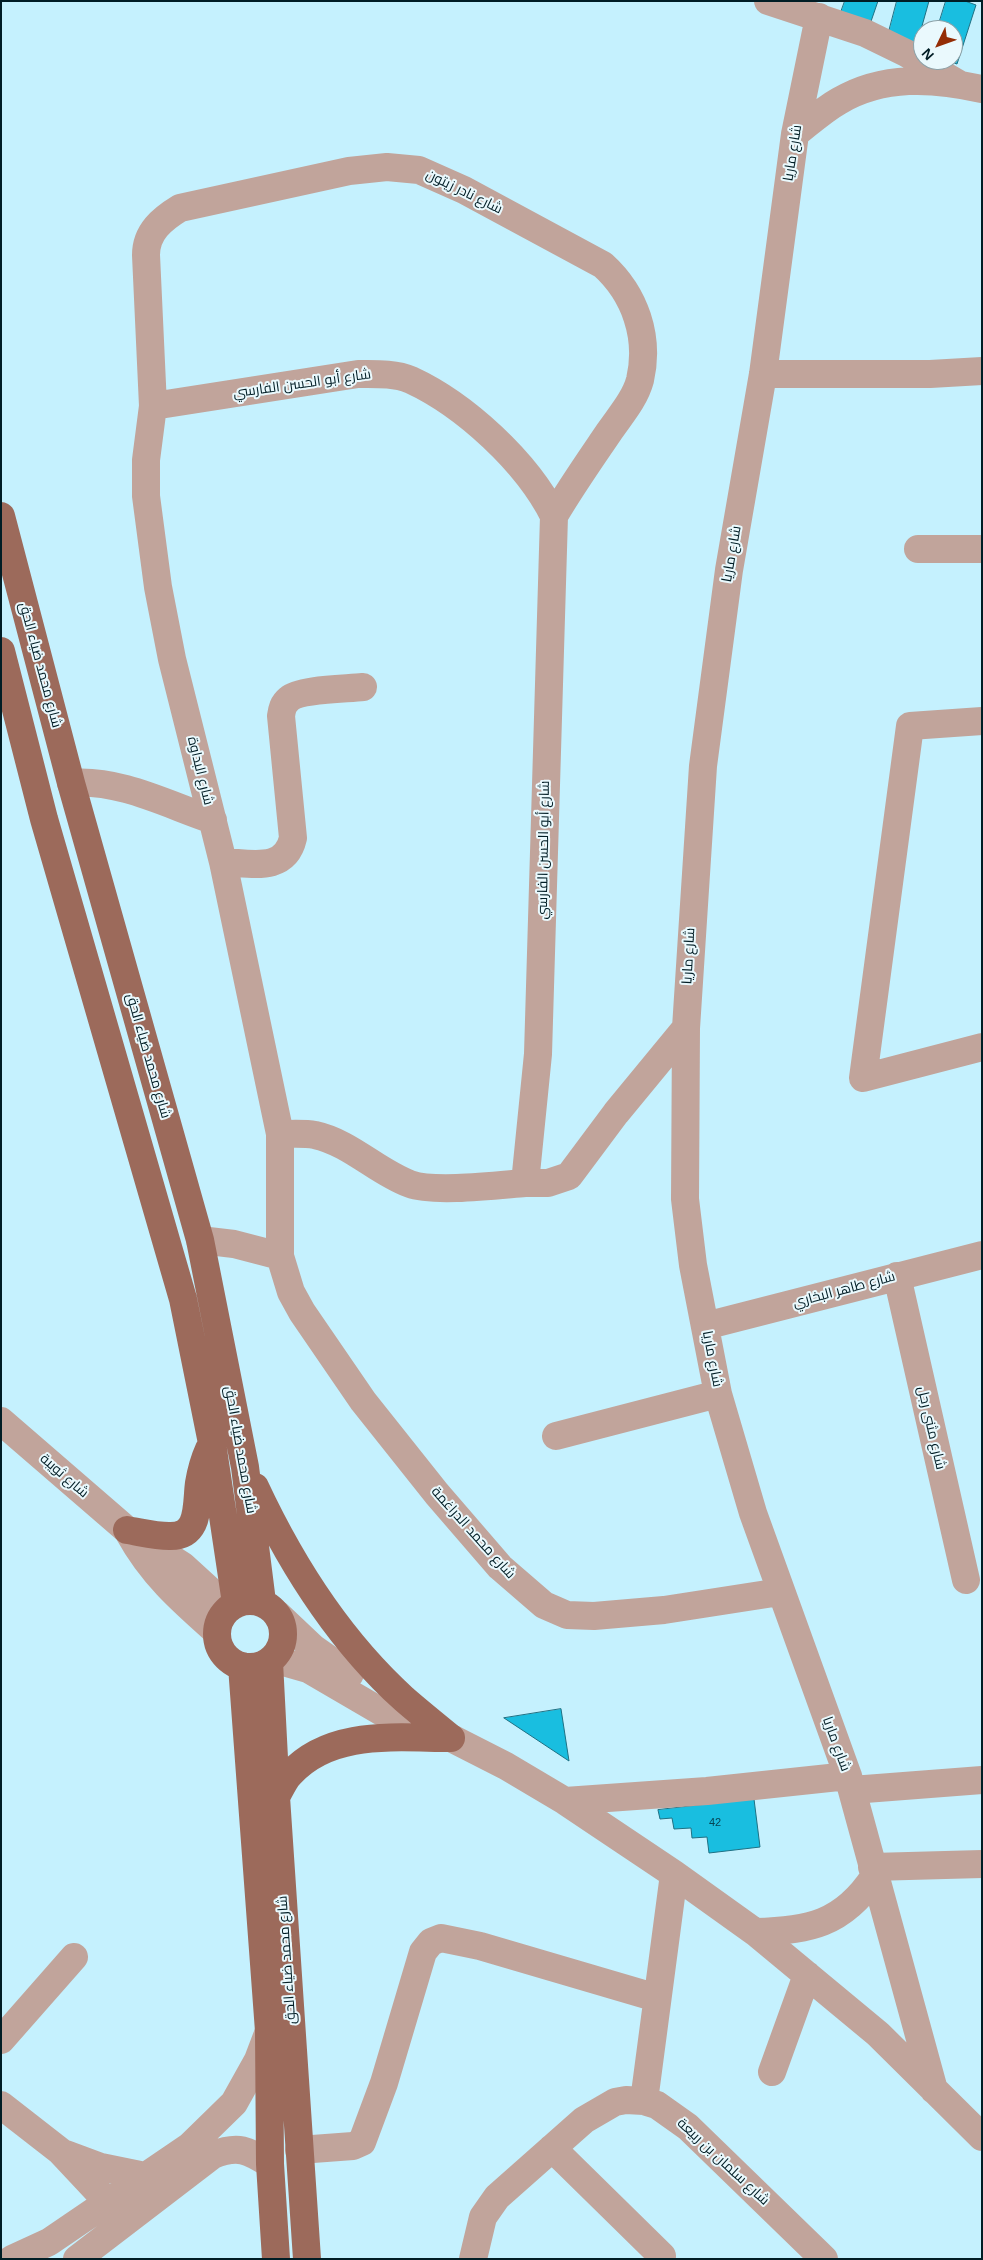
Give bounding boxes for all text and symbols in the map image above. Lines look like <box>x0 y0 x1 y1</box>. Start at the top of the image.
north arrow <box>913 20 963 70</box>
text: N <box>918 45 937 63</box>
street label: شارع ماريا <box>780 124 806 182</box>
street label: شارع نادر زيتون <box>423 166 505 218</box>
street label: شارع أبو الحسن الفارسي <box>232 366 372 402</box>
street label: شارع ماريا <box>719 525 745 583</box>
street label: شارع محمد ضياء الحق <box>15 600 65 730</box>
street label: شارع البداوة <box>183 735 217 807</box>
street label: شارع أبو الحسن الفارسي <box>534 780 554 920</box>
street label: شارع ماريا <box>679 927 699 985</box>
street label: شارع محمد ضياء الحق <box>122 992 174 1120</box>
street label: شارع طاهر البخاري <box>791 1268 897 1312</box>
street label: شارع ماريا <box>698 1330 726 1388</box>
street label: شارع محمد ضياء الحق <box>221 1385 259 1515</box>
street label: شارع مثنى رجل <box>913 1385 949 1471</box>
street label: شارع ثويبة <box>36 1450 92 1502</box>
street label: شارع محمد الدراغمة <box>427 1484 519 1582</box>
street label: شارع ماريا <box>818 1714 854 1774</box>
house number: 42 <box>709 1816 721 1830</box>
street label: شارع محمد ضياء الحق <box>274 1895 300 2025</box>
street label: شارع سلمان بن ربيعة <box>674 2115 772 2209</box>

